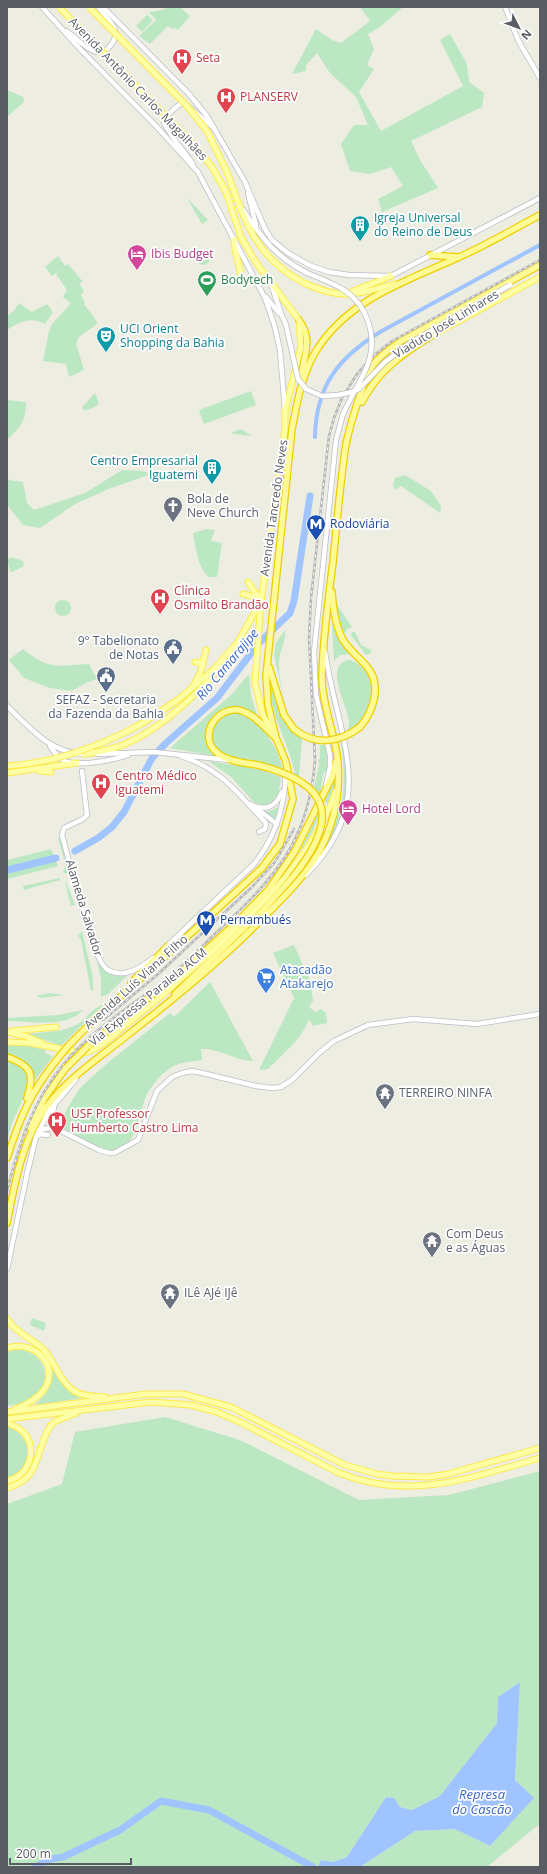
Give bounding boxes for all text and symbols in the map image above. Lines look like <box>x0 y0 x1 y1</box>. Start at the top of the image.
north arrow <box>499 8 539 48</box>
street label: Avenida Antônio Carlos Magalhães <box>65 13 212 164</box>
text: N <box>518 27 535 43</box>
hospital icon: Seta <box>171 47 193 75</box>
place label: Seta <box>196 49 220 66</box>
hospital icon: PLANSERV <box>215 86 237 114</box>
place label: PLANSERV <box>240 88 299 105</box>
place label: Igreja Universal do Reino de Deus <box>374 209 473 240</box>
building icon: Igreja Universal do Reino de Deus <box>349 214 371 242</box>
hotel icon: Ibis Budget <box>126 243 148 271</box>
place label: Ibis Budget <box>151 245 214 262</box>
sports icon: Bodytech <box>196 269 218 297</box>
place label: Bodytech <box>221 271 273 288</box>
street label: Viaduto José Linhares <box>390 285 502 362</box>
place label: UCI Orient Shopping da Bahia <box>120 320 224 351</box>
theatre icon: UCI Orient Shopping da Bahia <box>95 325 117 353</box>
street label: Avenida Tancredo Neves <box>256 438 292 577</box>
place label: Centro Empresarial Iguatemi <box>90 452 198 483</box>
building icon: Centro Empresarial Iguatemi <box>201 457 223 485</box>
place label: Bola de Neve Church <box>187 490 259 521</box>
church icon: Bola de Neve Church <box>162 495 184 523</box>
metro station icon: Rodoviária <box>305 513 327 541</box>
place label: Rodoviária <box>330 515 389 532</box>
place label: Clínica Osmilto Brandão <box>174 582 269 613</box>
hospital icon: Clínica Osmilto Brandão <box>149 587 171 615</box>
water label: Rio Camarajipe <box>192 624 263 704</box>
place label: 9° Tabelionato de Notas <box>78 632 159 663</box>
public building icon: 9° Tabelionato de Notas <box>162 637 184 665</box>
public building icon: SEFAZ - Secretaria da Fazenda da Bahia <box>95 665 117 693</box>
place label: SEFAZ - Secretaria da Fazenda da Bahia <box>48 691 164 722</box>
place label: Centro Médico Iguatemi <box>115 767 197 798</box>
hospital icon: Centro Médico Iguatemi <box>90 772 112 800</box>
hotel icon: Hotel Lord <box>337 798 359 826</box>
place label: Hotel Lord <box>362 800 421 817</box>
street label: Alameda Salvador <box>62 857 107 959</box>
metro station icon: Pernambués <box>195 909 217 937</box>
place label: Pernambués <box>220 911 291 928</box>
street label: Avenida Luís Viana Filho <box>80 930 191 1033</box>
street label: Via Expressa Paralela ACM <box>85 944 210 1050</box>
place label: Atacadão Atakarejo <box>280 961 333 992</box>
supermarket icon: Atacadão Atakarejo <box>255 966 277 994</box>
temple icon: TERREIRO NINFA <box>374 1082 396 1110</box>
place label: TERREIRO NINFA <box>399 1084 493 1101</box>
place label: USF Professor Humberto Castro Lima <box>71 1105 198 1136</box>
hospital icon: USF Professor Humberto Castro Lima <box>46 1110 68 1138</box>
place label: Com Deus e as Águas <box>446 1225 505 1256</box>
temple icon: Com Deus e as Águas <box>421 1230 443 1258</box>
temple icon: ILê AJé IJê <box>159 1282 181 1310</box>
place label: ILê AJé IJê <box>184 1284 238 1301</box>
water label: Represa do Cascão <box>452 1785 512 1818</box>
scale bar <box>10 1840 131 1866</box>
text: 200 m <box>16 1845 51 1862</box>

